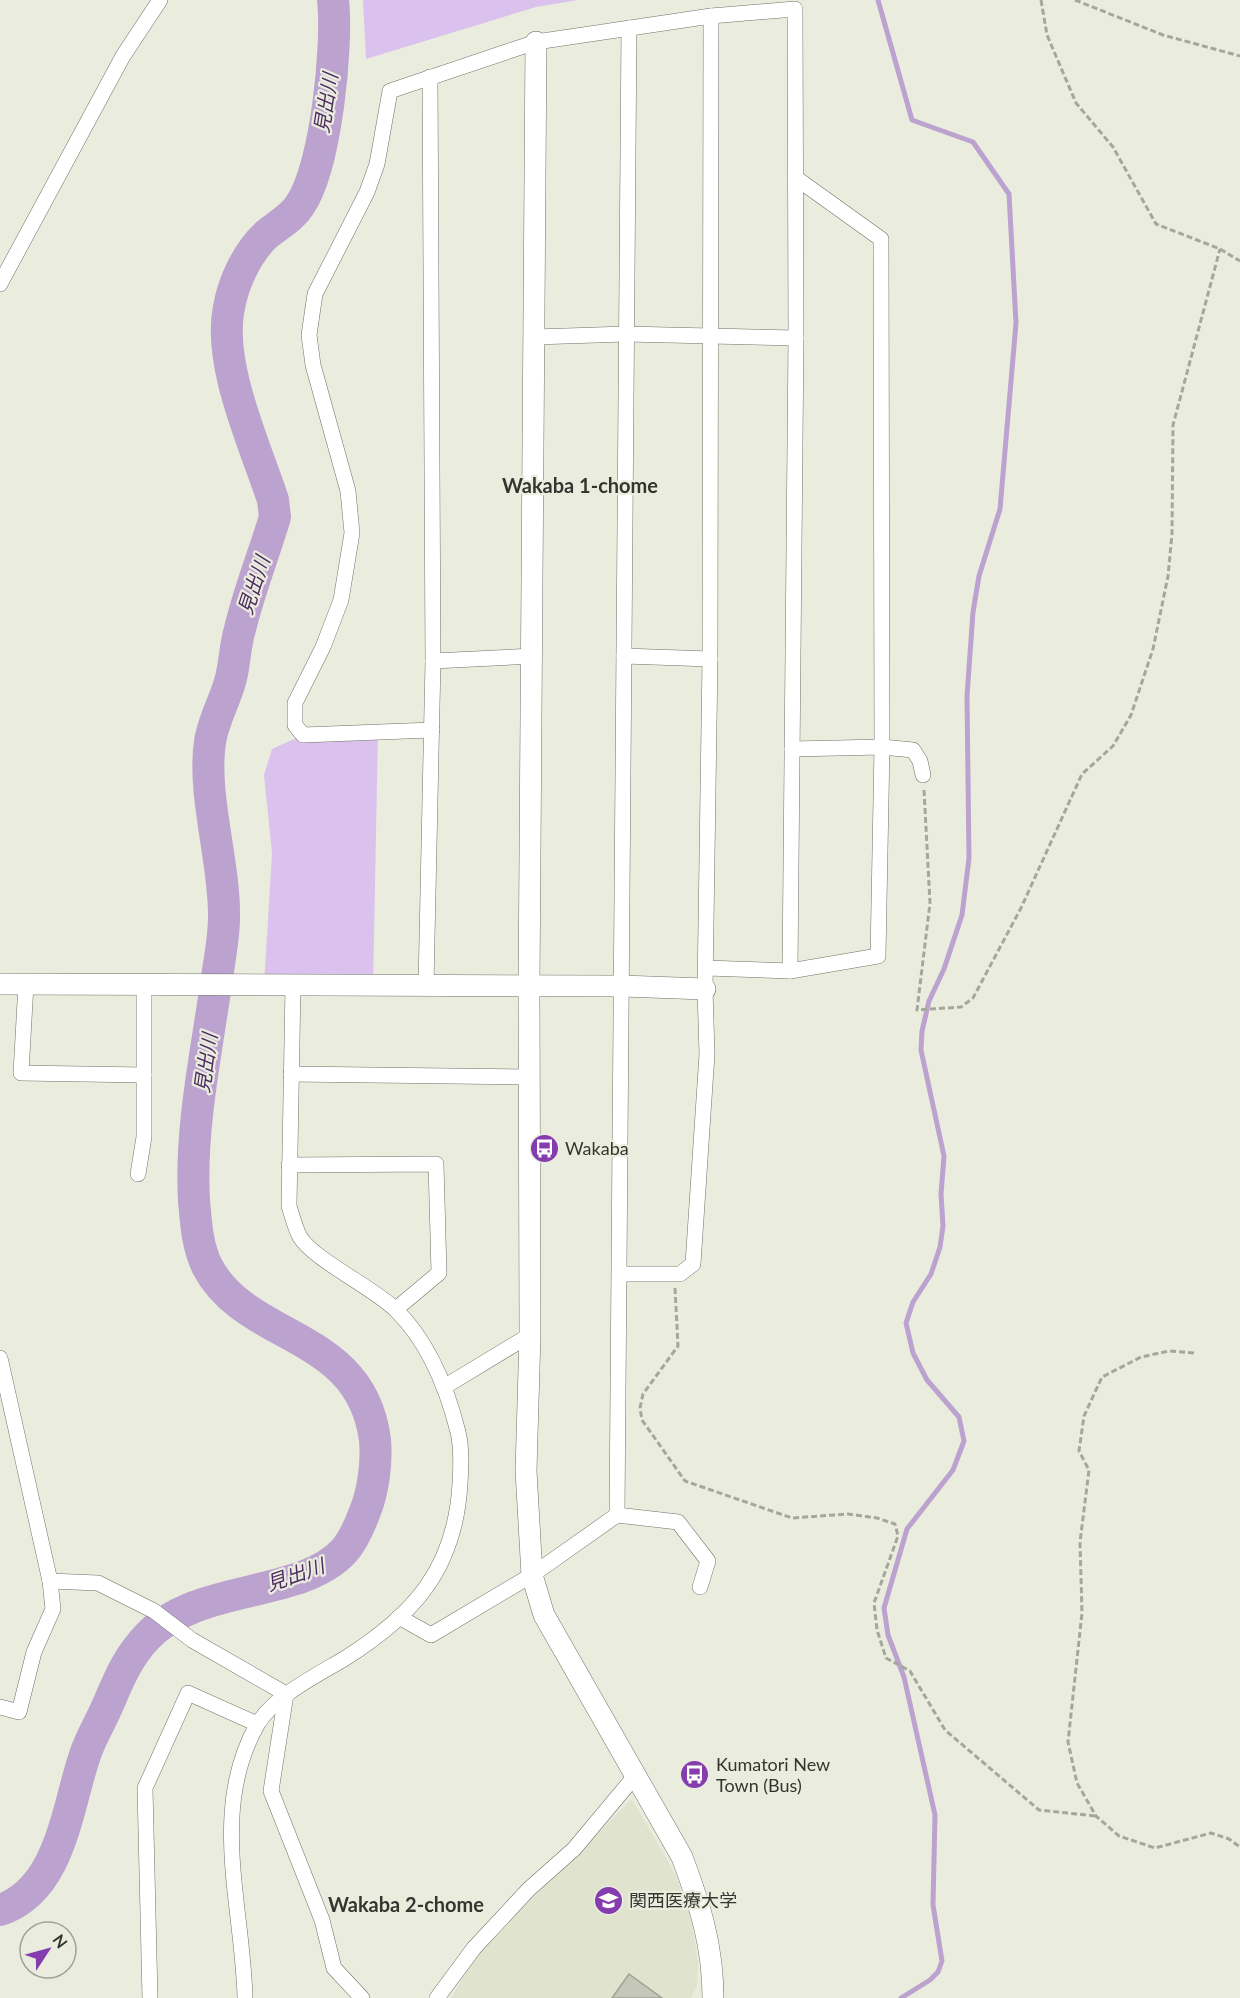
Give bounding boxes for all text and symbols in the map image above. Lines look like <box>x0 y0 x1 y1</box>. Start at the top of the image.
water label: 見出川 <box>308 70 342 135</box>
district label: Wakaba 1-chome <box>502 473 658 497</box>
water label: 見出川 <box>232 551 274 617</box>
water label: 見出川 <box>189 1030 221 1094</box>
bus stop icon: Wakaba <box>528 1132 560 1164</box>
place label: Wakaba <box>565 1137 629 1159</box>
water label: 見出川 <box>263 1552 329 1595</box>
place label: Kumatori New Town (Bus) <box>716 1753 830 1796</box>
bus stop icon: Kumatori New Town (Bus) <box>679 1758 711 1790</box>
school or university icon: 関西医療大学 <box>592 1884 624 1916</box>
place label: 関西医療大学 <box>629 1889 737 1911</box>
district label: Wakaba 2-chome <box>328 1892 484 1916</box>
north arrow <box>18 1920 78 1980</box>
text: N <box>49 1930 72 1951</box>

